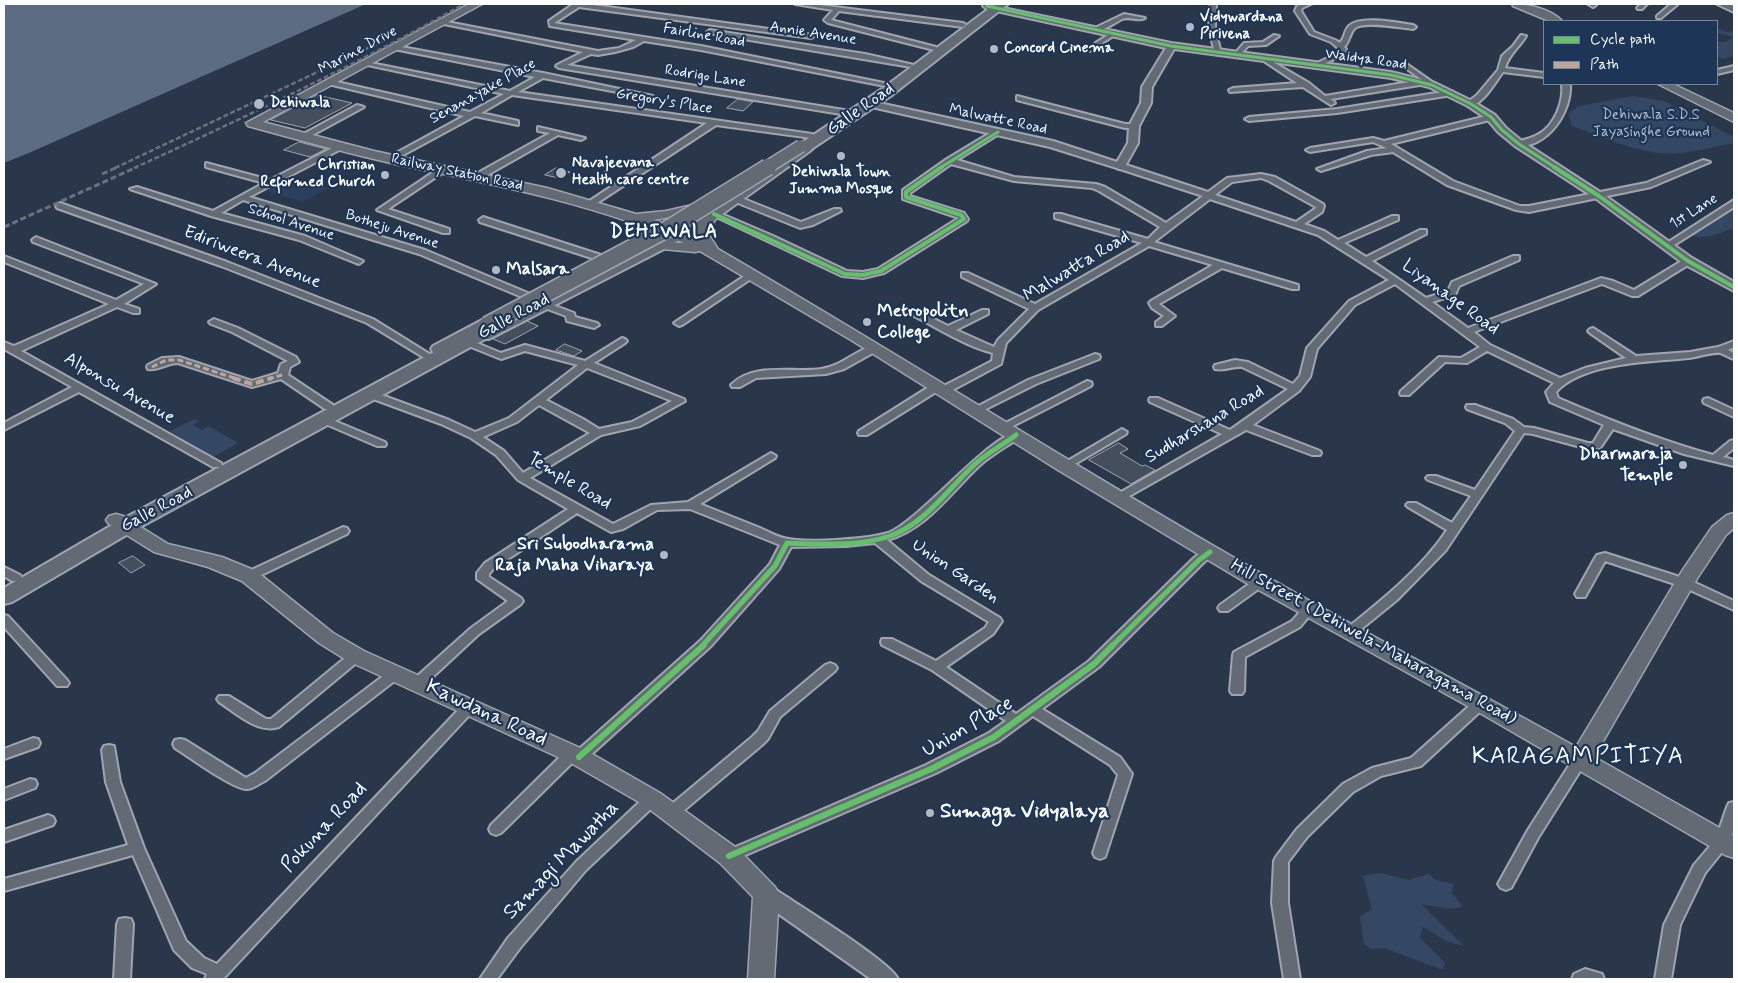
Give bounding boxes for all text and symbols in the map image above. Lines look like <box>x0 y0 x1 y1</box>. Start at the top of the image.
place label: Vidywardana Pirivena <box>1200 9 1283 44</box>
street label: Annie Avenue <box>768 18 858 50</box>
street label: Fairline Road <box>662 20 746 52</box>
legend <box>1543 20 1718 85</box>
marker: Vidywardana Pirivena <box>1184 21 1196 33</box>
street label: Marine Drive <box>316 23 400 79</box>
text: Cycle path <box>1590 30 1655 50</box>
place label: Concord Cinema <box>1004 40 1114 58</box>
marker: Concord Cinema <box>988 43 1000 55</box>
street label: Waidya Road <box>1324 45 1408 75</box>
street label: Senanayake Place <box>427 55 539 129</box>
text: Path <box>1590 55 1619 75</box>
street label: Rodrigo Lane <box>663 62 747 92</box>
street label: Galle Road <box>823 79 899 141</box>
street label: Gregory's Place <box>615 85 713 119</box>
place label: Dehiwala <box>270 95 331 113</box>
marker: Dehiwala <box>252 97 266 111</box>
street label: Malwatte Road <box>947 101 1049 139</box>
park label: Dehiwala S.D.S Jayasinghe Ground <box>1592 107 1710 142</box>
street label: Railway Station Road <box>390 150 524 196</box>
marker: Dehiwala Town Jumma Mosque <box>835 150 847 162</box>
place label: Navajeevana Health care centre <box>572 155 689 190</box>
place label: Christian Reformed Church <box>260 157 375 192</box>
place label: Dehiwala Town Jumma Mosque <box>789 164 893 199</box>
marker: Navajeevana Health care centre <box>554 166 568 180</box>
marker: Christian Reformed Church <box>379 169 391 181</box>
street label: 1st Lane <box>1667 190 1721 234</box>
street label: School Avenue <box>245 201 337 245</box>
street label: Botheju Avenue <box>343 206 441 254</box>
street label: Ediriweera Avenue <box>180 222 324 294</box>
district label: DEHIWALA <box>610 222 718 244</box>
street label: Malwatta Road <box>1020 227 1134 307</box>
street label: Liyanage Road <box>1397 255 1503 341</box>
place label: Malsara <box>506 259 569 281</box>
marker: Malsara <box>490 264 502 276</box>
street label: Galle Road <box>475 289 553 345</box>
place label: Metropolitn College <box>877 301 969 344</box>
marker: Metropolitn College <box>861 316 873 328</box>
street label: Alponsu Avenue <box>60 348 178 430</box>
street label: Sudharshana Road <box>1142 381 1268 469</box>
place label: Dharmaraja Temple <box>1578 444 1673 486</box>
street label: Temple Road <box>523 449 615 515</box>
marker: Dharmaraja Temple <box>1677 459 1689 471</box>
street label: Galle Road <box>118 482 196 538</box>
place label: Sri Subodharama Raja Maha Viharaya <box>495 534 654 576</box>
street label: Union Garden <box>907 535 1003 609</box>
marker: Sri Subodharama Raja Maha Viharaya <box>658 549 670 561</box>
street label: Hill Street (Dehiwela-Maharagama Road) <box>1226 555 1520 731</box>
street label: Kawdana Road <box>421 675 551 753</box>
street label: Union Place <box>918 692 1018 764</box>
district label: KARAGAMPITIYA <box>1469 744 1687 772</box>
street label: Pokuna Road <box>277 777 373 879</box>
street label: Samagi Mawatha <box>499 796 625 926</box>
place label: Sumaga Vidyalaya <box>940 800 1109 826</box>
marker: Sumaga Vidyalaya <box>924 807 936 819</box>

